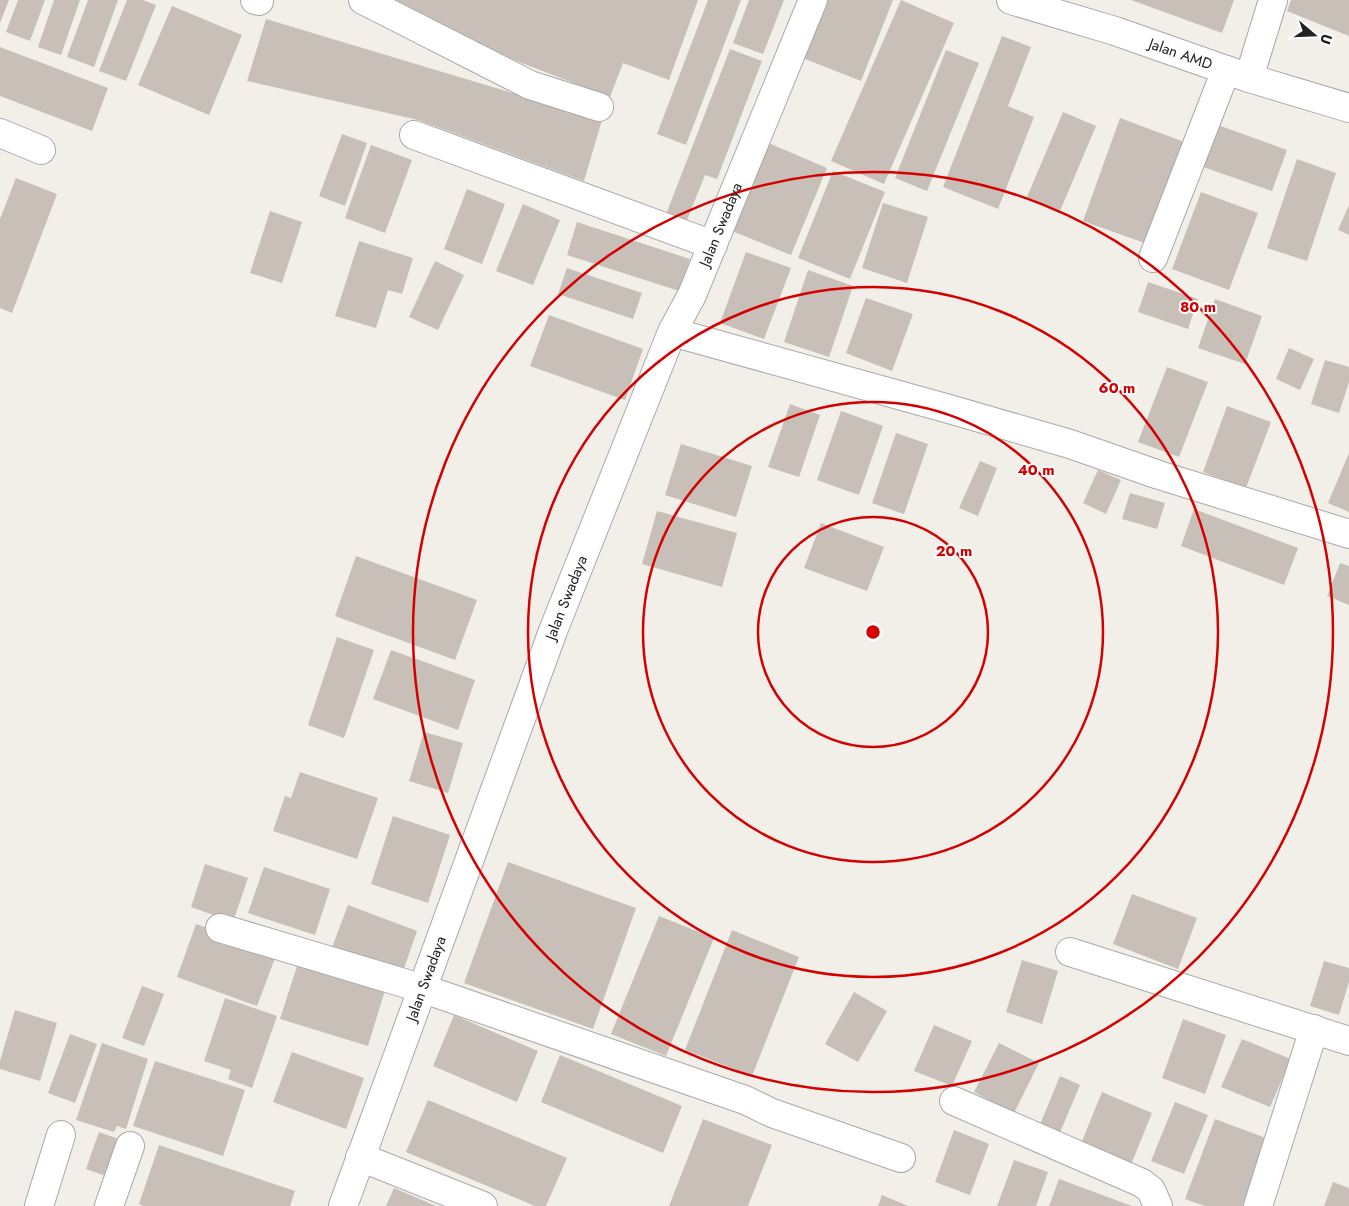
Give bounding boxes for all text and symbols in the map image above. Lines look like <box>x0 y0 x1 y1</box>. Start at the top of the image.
north arrow <box>1289 10 1339 60</box>
text: U <box>1315 31 1337 47</box>
street label: Jalan AMD <box>1144 32 1215 75</box>
street label: Jalan Swadaya <box>693 179 748 272</box>
text: 80 m <box>1180 296 1216 318</box>
text: 60 m <box>1099 377 1135 399</box>
text: 40 m <box>1017 459 1055 481</box>
text: 20 m <box>936 540 972 562</box>
street label: Jalan Swadaya <box>539 552 593 645</box>
centre of rings <box>864 623 882 641</box>
street label: Jalan Swadaya <box>400 933 452 1026</box>

